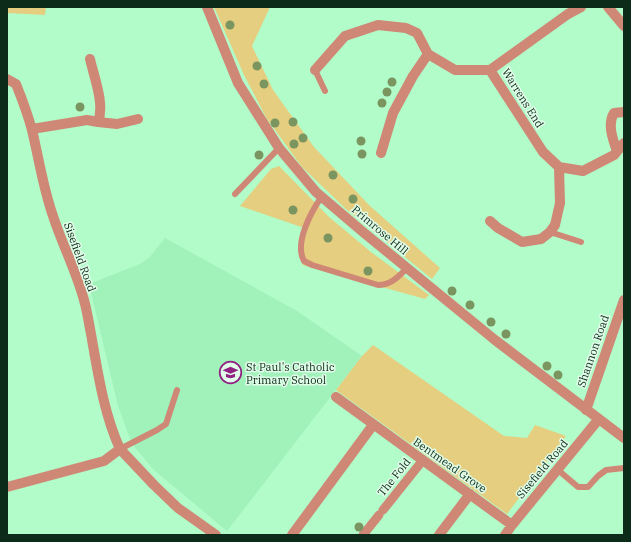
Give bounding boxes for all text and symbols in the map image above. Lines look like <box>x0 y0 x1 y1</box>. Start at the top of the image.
street label: Warrens End <box>499 66 547 131</box>
street label: Primrose Hill <box>349 202 411 258</box>
street label: Sisefield Road <box>61 220 99 294</box>
street label: Shannon Road <box>574 313 612 389</box>
school or university icon: St Paul's Catholic Primary School <box>217 360 243 386</box>
place label: St Paul's Catholic Primary School <box>246 360 335 387</box>
street label: Bentmead Grove <box>411 434 490 496</box>
street label: Sisefield Road <box>513 436 571 501</box>
street label: The Fold <box>374 455 414 499</box>

